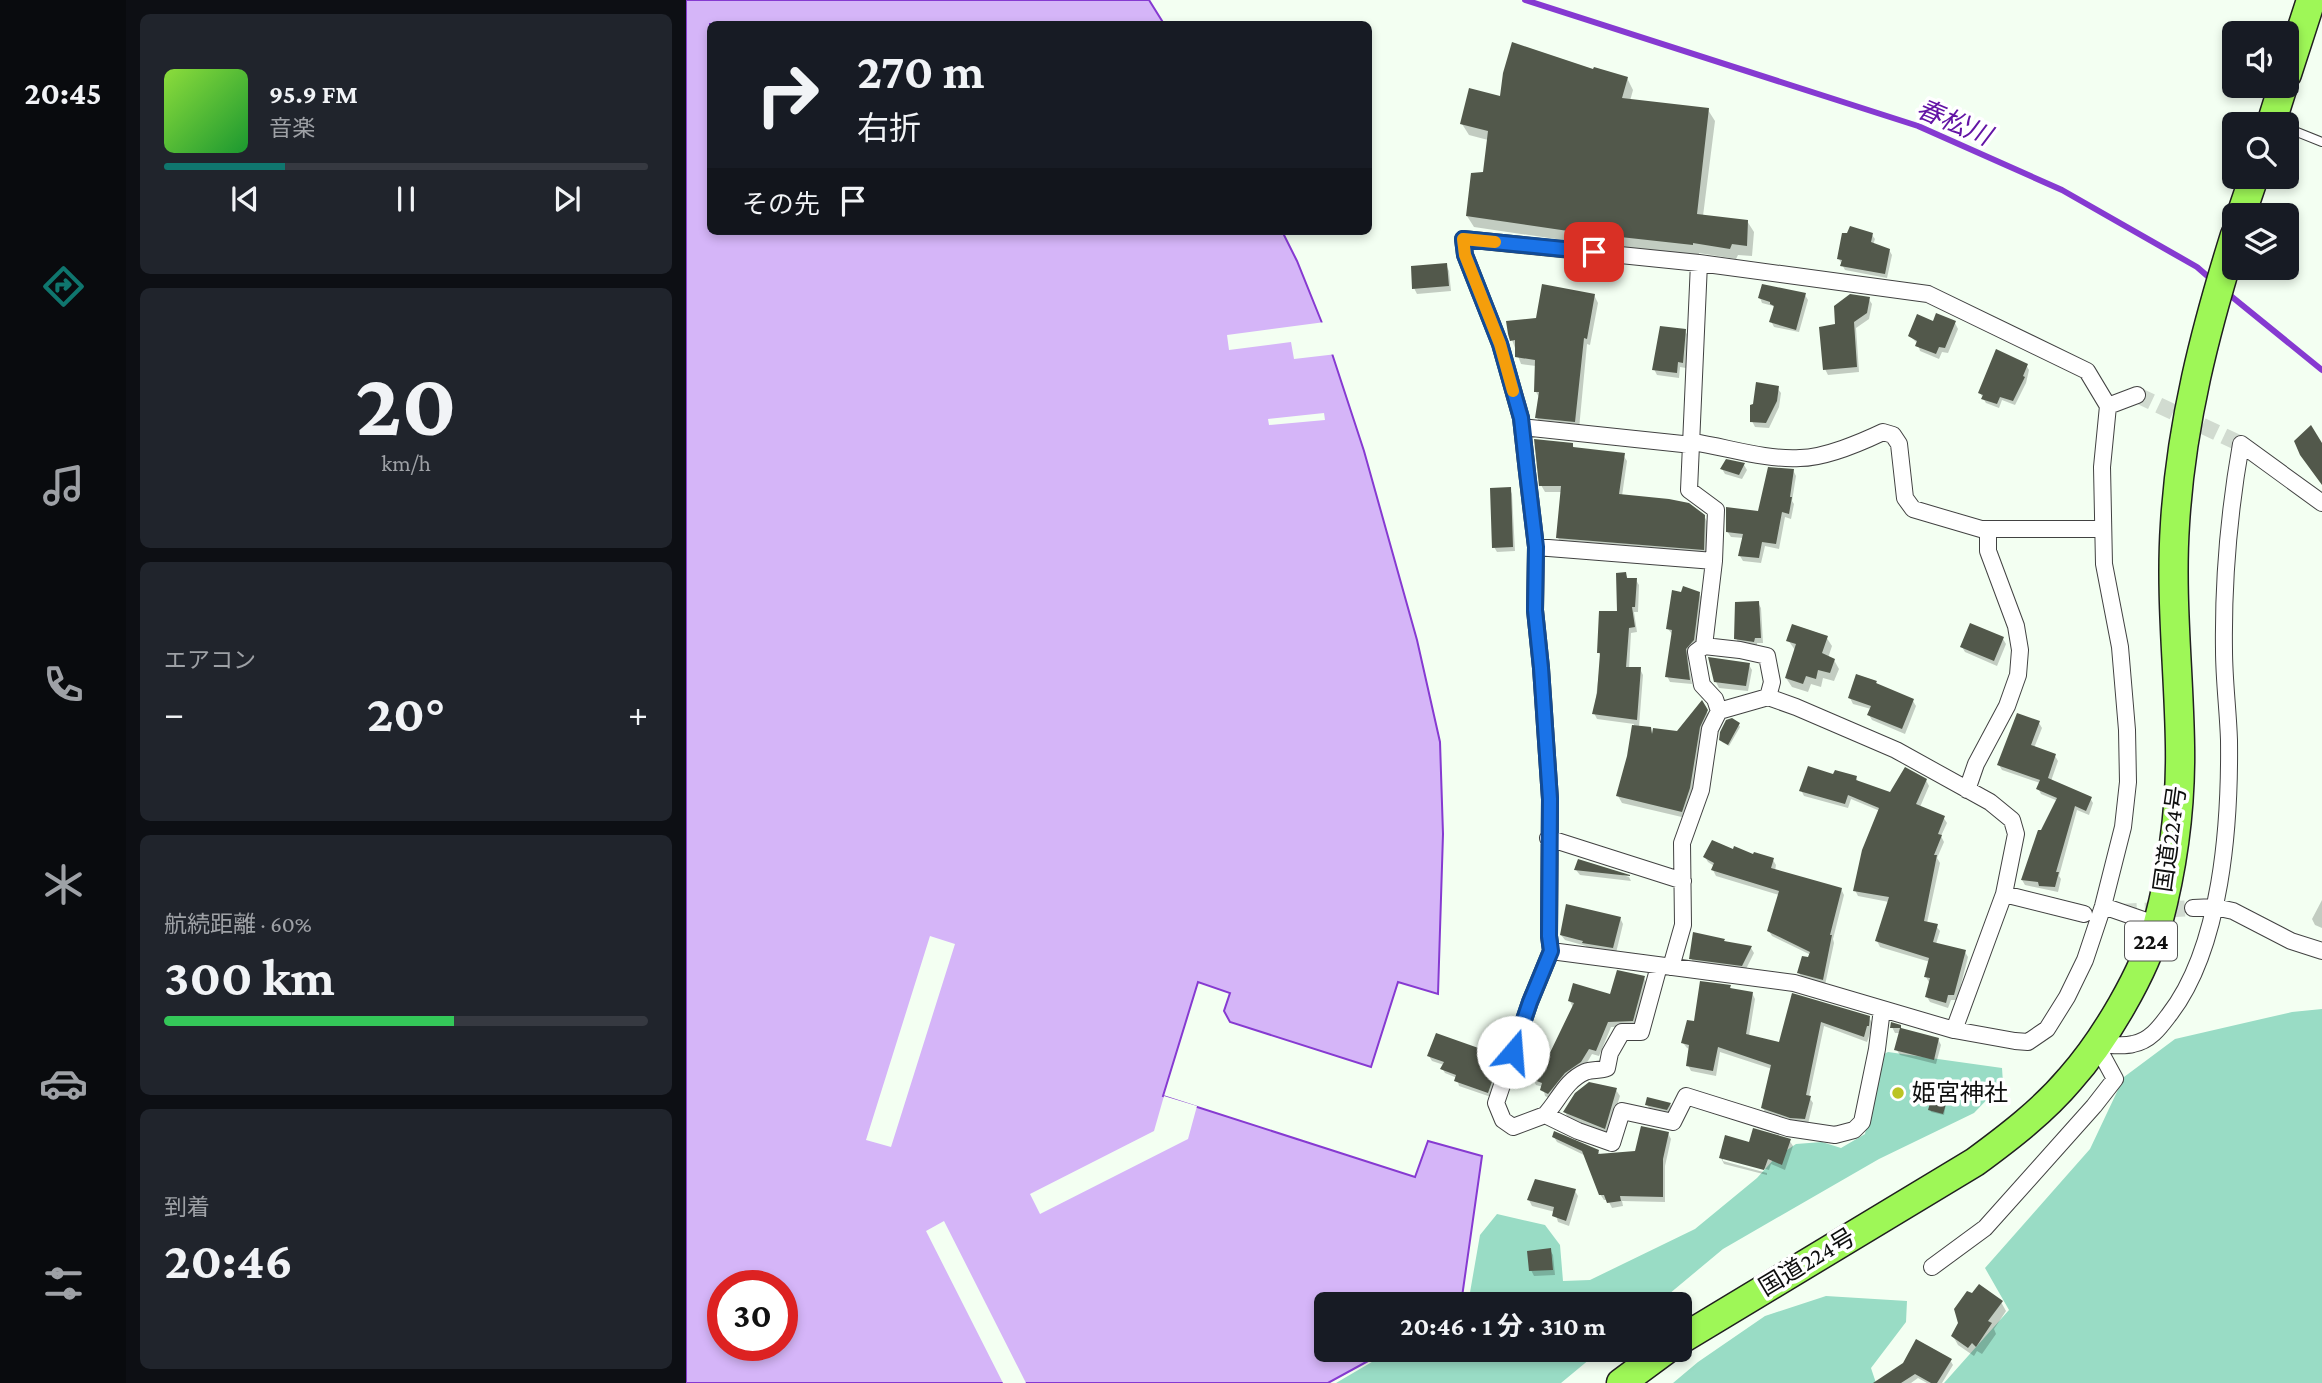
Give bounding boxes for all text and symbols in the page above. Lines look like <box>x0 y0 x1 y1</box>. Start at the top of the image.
map controls <box>2222 21 2299 280</box>
button: sound <box>2222 21 2299 98</box>
text: 270 m <box>857 44 985 99</box>
icon: right <box>742 49 833 140</box>
text: 20:45 <box>24 75 102 111</box>
text: 95.9 FM <box>269 80 358 109</box>
water label: 春松川 <box>1912 94 1998 152</box>
text: 右折 <box>857 110 921 146</box>
button: search <box>2222 112 2299 189</box>
text: 音楽 <box>269 115 315 141</box>
icon: previous <box>226 180 264 218</box>
icon: pause <box>387 180 425 218</box>
icon: next <box>548 180 586 218</box>
icon: arrive <box>834 182 872 220</box>
text: その先 <box>742 190 820 219</box>
button: layers <box>2222 203 2299 280</box>
pin <box>1564 222 1624 282</box>
icon: arrive <box>1575 233 1613 271</box>
icon: directions <box>39 262 88 311</box>
text: 20 <box>355 353 457 455</box>
text: km/h <box>381 450 431 476</box>
icon: music <box>39 461 88 510</box>
text: エアコン <box>164 647 256 673</box>
icon: phone <box>39 660 88 709</box>
text: 20° <box>367 684 445 742</box>
text: − <box>164 692 184 734</box>
text: + <box>628 692 648 734</box>
street label: 国道224号 <box>2149 784 2190 894</box>
icon: climate <box>39 860 88 909</box>
text: 航続距離 · 60% <box>164 911 312 937</box>
road number: 224 <box>2125 922 2177 960</box>
text: 300 km <box>164 948 335 1006</box>
position arrow <box>1476 1015 1550 1089</box>
icon: car <box>39 1059 88 1108</box>
place label: 姫宮神社 <box>1912 1079 2008 1106</box>
marker: 姫宮神社 <box>1890 1085 1906 1101</box>
text: 到着 <box>164 1194 210 1220</box>
street label: 国道224号 <box>1754 1222 1860 1301</box>
text: 20:46 <box>164 1231 293 1289</box>
icon: filters <box>39 1259 88 1308</box>
speed limit sign: 30 <box>707 1270 798 1361</box>
text: 20:46 · 1 分 · 310 m <box>1400 1312 1606 1341</box>

